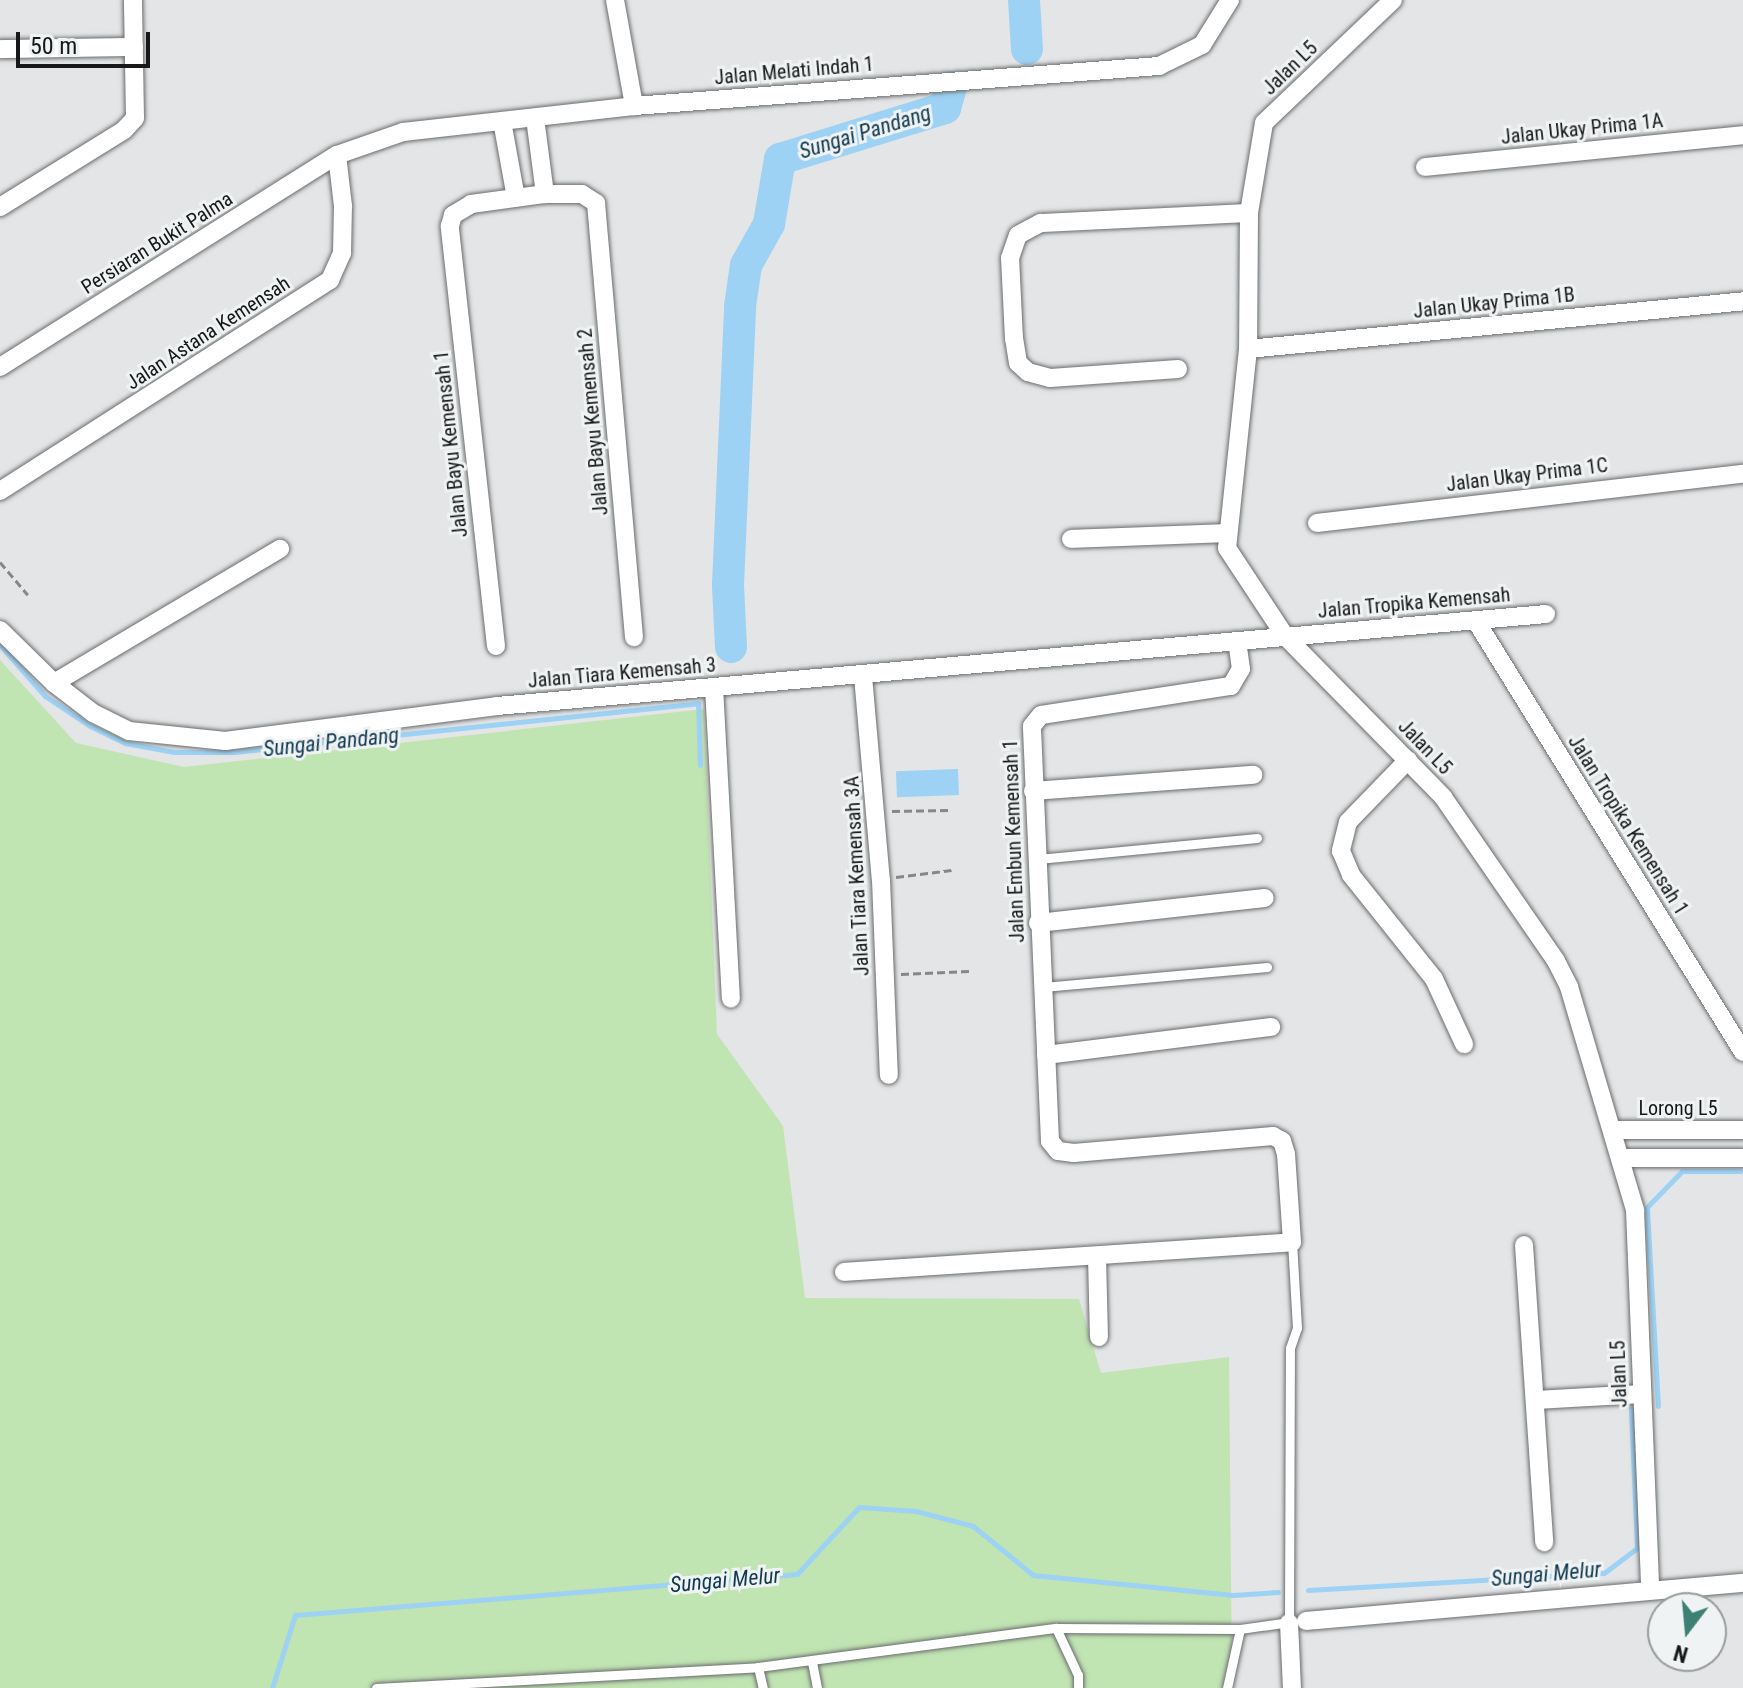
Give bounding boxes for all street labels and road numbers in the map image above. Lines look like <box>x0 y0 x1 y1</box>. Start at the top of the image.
street label: Jalan L5 <box>1258 36 1322 100</box>
street label: Jalan Melati Indah 1 <box>713 52 875 90</box>
street label: Jalan Ukay Prima 1A <box>1500 109 1664 149</box>
street label: Persiaran Bukit Palma <box>77 187 237 299</box>
street label: Jalan Astana Kemensah <box>122 271 294 395</box>
street label: Jalan Ukay Prima 1B <box>1412 283 1576 323</box>
street label: Jalan Bayu Kemensah 2 <box>573 328 613 516</box>
street label: Jalan Bayu Kemensah 1 <box>429 349 473 539</box>
street label: Jalan Ukay Prima 1C <box>1445 453 1609 497</box>
street label: Jalan Tropika Kemensah <box>1317 583 1511 623</box>
street label: Jalan Tiara Kemensah 3 <box>527 653 717 693</box>
street label: Jalan L5 <box>1393 715 1457 779</box>
street label: Jalan Tropika Kemensah 1 <box>1563 730 1693 920</box>
street label: Jalan Embun Kemensah 1 <box>998 739 1030 943</box>
street label: Jalan Tiara Kemensah 3A <box>840 775 874 977</box>
street label: Lorong L5 <box>1638 1096 1718 1120</box>
street label: Jalan L5 <box>1606 1340 1632 1408</box>

